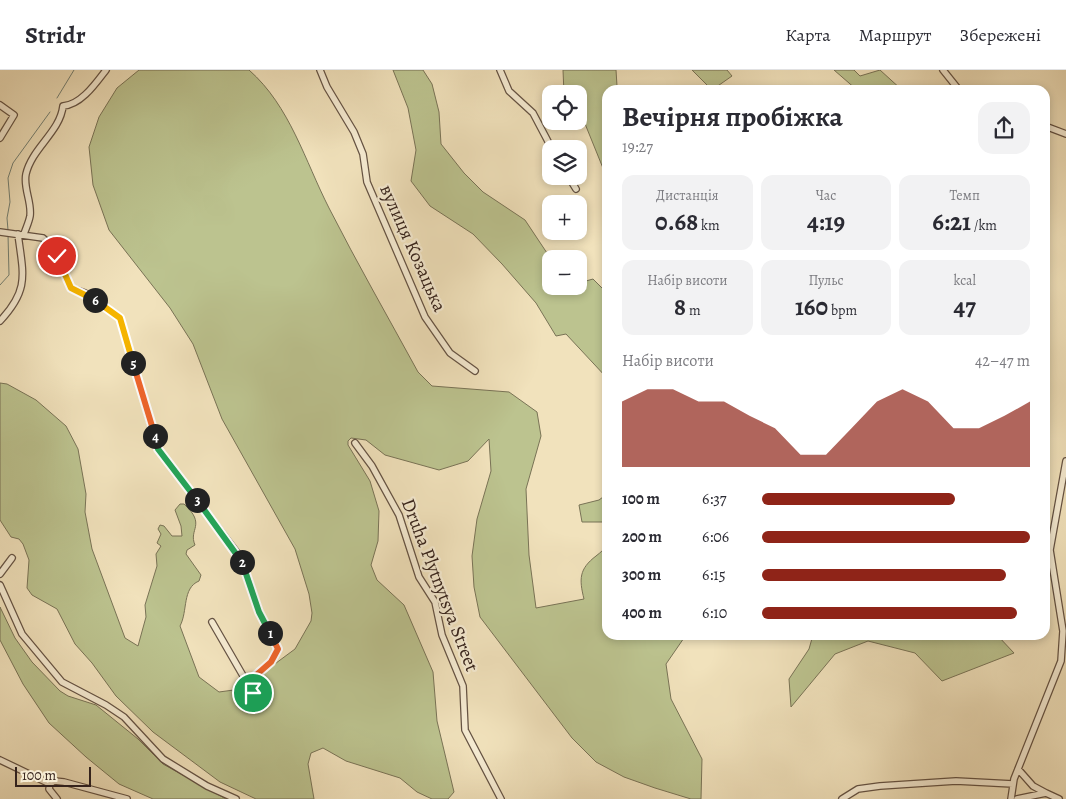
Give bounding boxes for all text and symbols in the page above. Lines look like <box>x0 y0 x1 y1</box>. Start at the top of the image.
text: Stridr <box>25 19 86 51</box>
text: Карта <box>785 23 831 47</box>
text: Маршрут <box>859 23 932 47</box>
text: Збережені <box>960 23 1041 47</box>
map controls <box>542 85 587 295</box>
button: locate <box>542 85 587 130</box>
text: Вечірня пробіжка <box>622 98 843 136</box>
button: share <box>978 102 1030 154</box>
text: 19:27 <box>622 136 653 158</box>
button: layers <box>542 140 587 185</box>
street label: вулиця Козацька <box>373 180 453 316</box>
text: Дистанція <box>656 186 719 205</box>
text: Час <box>816 186 836 205</box>
text: Темп <box>949 186 980 205</box>
button: + <box>542 195 587 240</box>
text: 0.68 <box>655 205 698 239</box>
text: 4:19 <box>807 205 845 239</box>
text: 6:21 <box>932 205 971 239</box>
text: km <box>698 216 720 235</box>
text: /km <box>971 216 997 235</box>
pin <box>36 235 78 277</box>
icon: check <box>43 242 71 270</box>
button: − <box>542 250 587 295</box>
text: Набір висоти <box>647 271 728 290</box>
text: Пульс <box>808 271 843 290</box>
text: kcal <box>953 271 976 290</box>
pin: 6 <box>82 288 108 312</box>
text: 8 <box>674 290 686 324</box>
text: 160 <box>795 290 828 324</box>
text: 47 <box>953 290 976 324</box>
text: 6 <box>92 291 99 310</box>
text: m <box>686 301 701 320</box>
text: bpm <box>828 301 857 320</box>
pin: 5 <box>120 350 146 376</box>
text: Набір висоти <box>622 350 714 372</box>
text: 42–47 m <box>975 350 1030 372</box>
text: 5 <box>131 354 136 373</box>
pin: 4 <box>142 424 168 448</box>
text: 4 <box>152 427 159 446</box>
pin: 3 <box>184 488 210 512</box>
text: 100 m <box>622 488 660 510</box>
text: 6:37 <box>702 488 727 510</box>
text: 3 <box>194 491 201 510</box>
street label: Druha Plytnytsya Street <box>395 495 485 675</box>
text: 200 m <box>622 526 662 548</box>
text: 6:06 <box>702 526 729 548</box>
pin: 2 <box>230 550 254 574</box>
text: 2 <box>239 553 246 572</box>
text: 300 m <box>622 564 661 586</box>
text: 6:15 <box>702 564 726 586</box>
text: 400 m <box>622 602 662 624</box>
text: 6:10 <box>702 602 727 624</box>
pin: 1 <box>258 620 282 646</box>
text: 1 <box>268 624 273 643</box>
pin <box>232 672 274 714</box>
icon: arrive <box>239 679 267 707</box>
scale bar <box>15 764 91 787</box>
text: 100 m <box>22 766 56 785</box>

